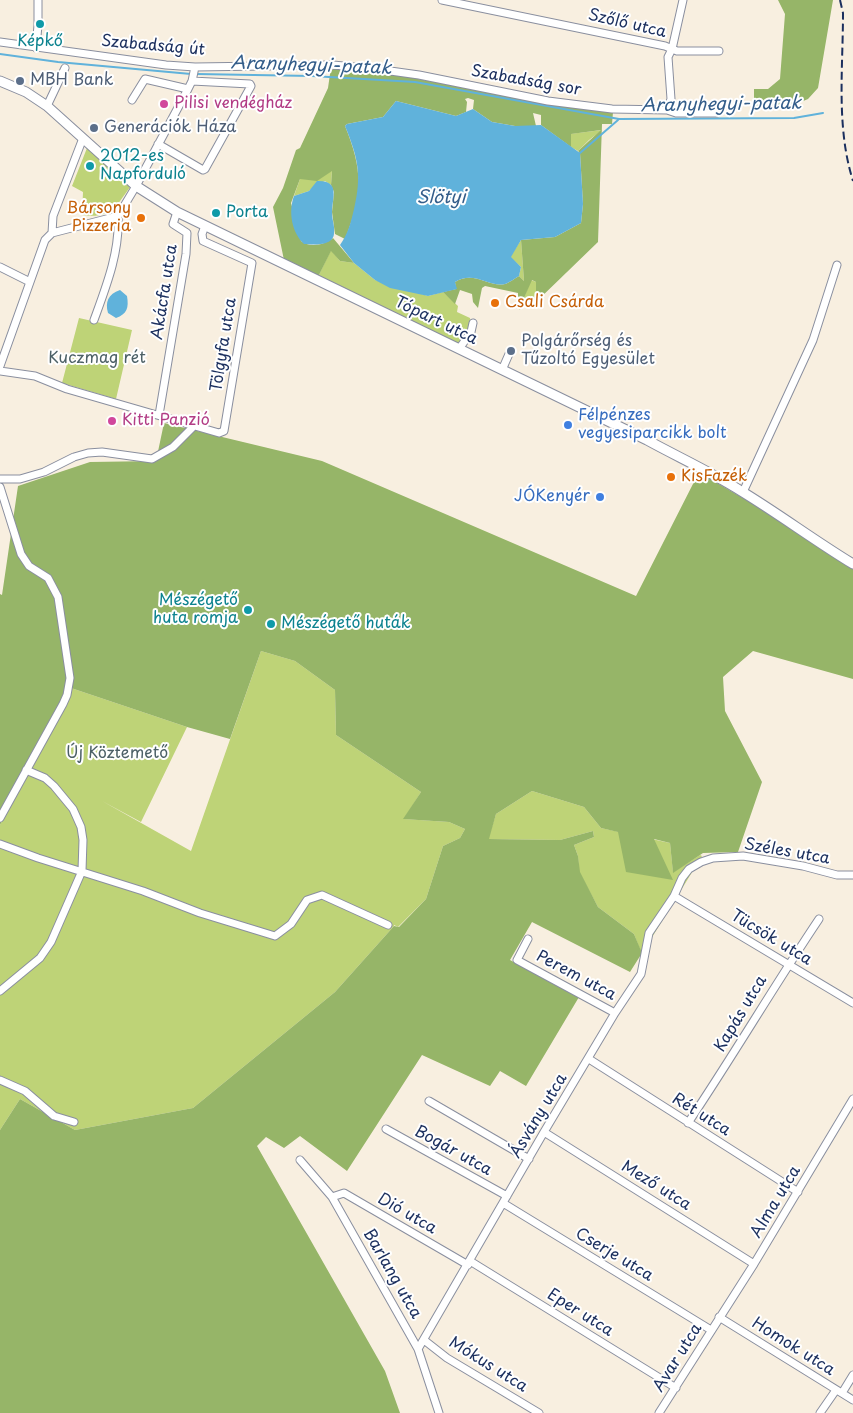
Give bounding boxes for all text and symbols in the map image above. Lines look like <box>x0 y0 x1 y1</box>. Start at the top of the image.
street label: Szőlő utca <box>586 6 668 42</box>
marker: Képkő <box>34 18 46 30</box>
place label: Képkő <box>17 32 63 52</box>
street label: Szabadság út <box>100 32 206 60</box>
water label: Aranyhegyi-patak <box>230 52 392 80</box>
street label: Szabadság sor <box>469 62 583 100</box>
place label: MBH Bank <box>30 71 113 91</box>
marker: MBH Bank <box>14 75 26 87</box>
water label: Aranyhegyi-patak <box>640 93 802 117</box>
place label: Pilisi vendégház <box>174 94 292 114</box>
marker: Pilisi vendégház <box>158 98 170 110</box>
place label: Generációk Háza <box>104 118 236 138</box>
marker: Generációk Háza <box>88 122 100 134</box>
place label: 2012-es Napforduló <box>100 147 186 185</box>
marker: 2012-es Napforduló <box>84 160 96 172</box>
water label: Slötyi <box>416 187 466 209</box>
place label: Bársony Pizzeria <box>66 199 131 237</box>
place label: Porta <box>226 203 268 223</box>
marker: Porta <box>210 207 222 219</box>
marker: Bársony Pizzeria <box>135 212 147 224</box>
street label: Akácfa utca <box>148 243 182 341</box>
street label: Tópart utca <box>392 293 480 349</box>
place label: Csali Csárda <box>505 293 604 313</box>
street label: Tölgyfa utca <box>207 297 241 393</box>
marker: Csali Csárda <box>489 297 501 309</box>
place label: Polgárőrség és Tűzoltó Egyesület <box>521 332 655 370</box>
marker: Polgárőrség és Tűzoltó Egyesület <box>505 345 517 357</box>
park label: Kuczmag rét <box>48 349 146 369</box>
place label: Félpénzes vegyesiparcikk bolt <box>578 406 727 444</box>
place label: Kitti Panzió <box>122 411 210 431</box>
marker: Kitti Panzió <box>106 415 118 427</box>
marker: Félpénzes vegyesiparcikk bolt <box>562 419 574 431</box>
place label: KisFazék <box>681 467 747 487</box>
marker: KisFazék <box>665 471 677 483</box>
place label: JÓKenyér <box>514 487 590 507</box>
marker: JÓKenyér <box>594 491 606 503</box>
place label: Mészégető huta romja <box>153 591 238 629</box>
marker: Mészégető huta romja <box>242 604 254 616</box>
place label: Mészégető huták <box>281 614 411 634</box>
marker: Mészégető huták <box>265 618 277 630</box>
park label: Új Köztemető <box>66 744 168 764</box>
street label: Széles utca <box>743 835 831 869</box>
street label: Tücsök utca <box>727 906 815 970</box>
street label: Perem utca <box>533 947 619 1005</box>
street label: Kapás utca <box>711 972 771 1056</box>
street label: Ásvány utca <box>506 1070 572 1162</box>
street label: Rét utca <box>668 1090 734 1140</box>
street label: Bogár utca <box>411 1122 495 1180</box>
street label: Mező utca <box>618 1157 694 1215</box>
street label: Alma utca <box>747 1162 805 1242</box>
street label: Dió utca <box>374 1189 440 1239</box>
street label: Cserje utca <box>572 1224 656 1286</box>
street label: Barlang utca <box>359 1226 425 1322</box>
street label: Eper utca <box>543 1285 617 1341</box>
street label: Homok utca <box>748 1314 838 1380</box>
street label: Avar utca <box>649 1320 707 1396</box>
street label: Mókus utca <box>445 1333 531 1397</box>

